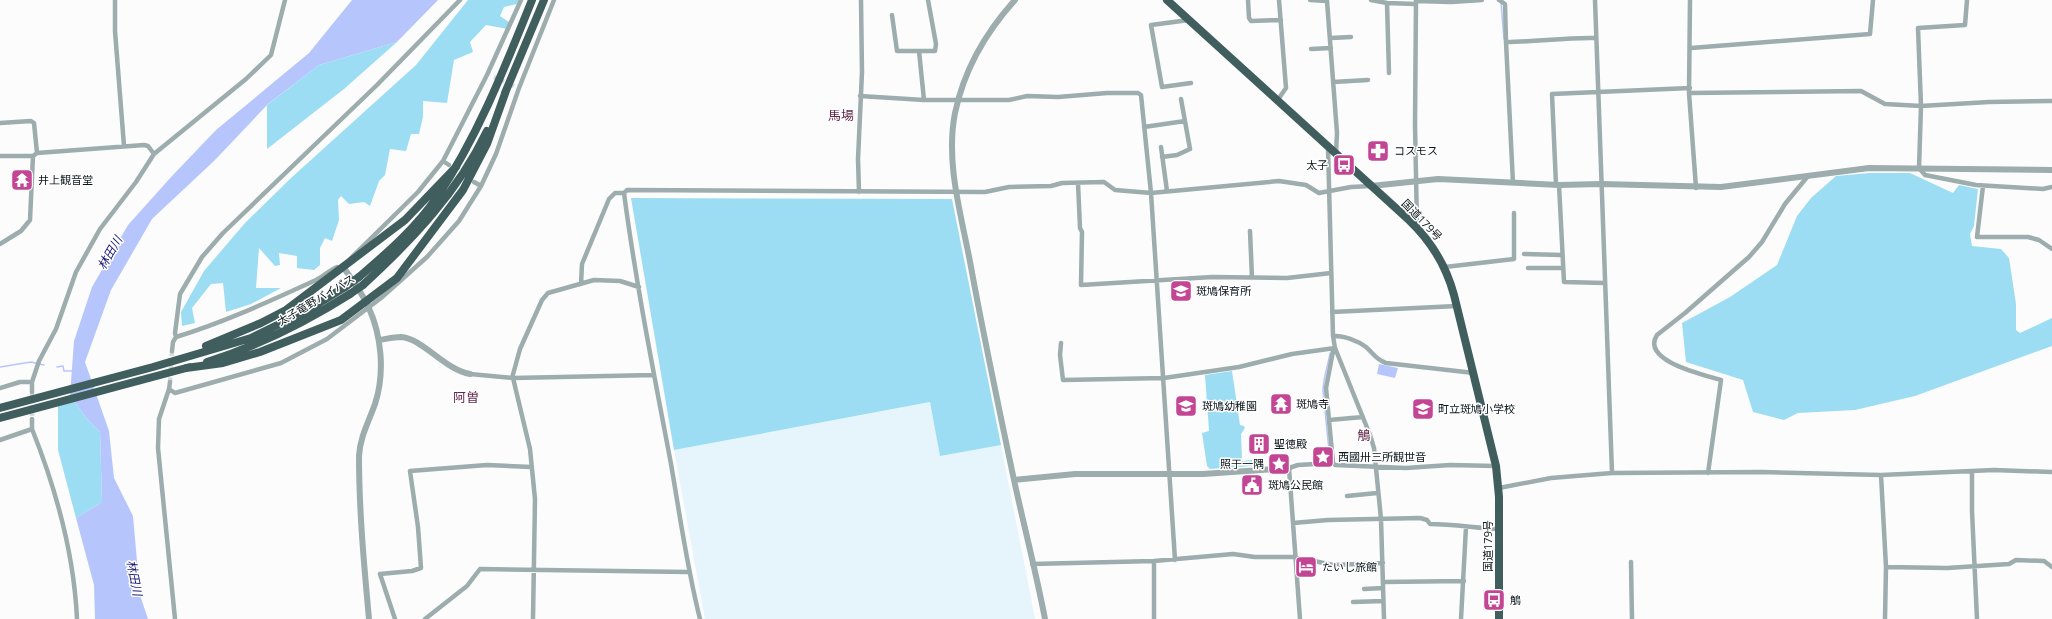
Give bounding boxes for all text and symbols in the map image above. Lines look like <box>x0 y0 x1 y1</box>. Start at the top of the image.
district label: 馬場 <box>828 106 854 124</box>
pharmacy icon: コスモス <box>1365 138 1391 164</box>
place label: コスモス <box>1394 143 1438 158</box>
bus stop icon: 太子 <box>1331 152 1357 178</box>
place label: 太子 <box>1306 157 1328 172</box>
temple icon: 井上観音堂 <box>9 167 35 193</box>
place label: 井上観音堂 <box>38 172 93 187</box>
street label: 国道179号 <box>1399 196 1446 244</box>
water label: 林田川 <box>93 231 127 273</box>
street label: 太子竜野バイパス <box>274 271 357 329</box>
school or university icon: 斑鳩保育所 <box>1168 278 1194 304</box>
place label: 斑鳩保育所 <box>1196 283 1252 298</box>
district label: 阿曽 <box>453 388 479 406</box>
temple icon: 斑鳩寺 <box>1268 391 1294 417</box>
school or university icon: 斑鳩幼稚園 <box>1173 393 1199 419</box>
place label: 斑鳩寺 <box>1296 396 1329 411</box>
school or university icon: 町立斑鳩小学校 <box>1410 396 1436 422</box>
place label: 斑鳩幼稚園 <box>1202 398 1257 413</box>
place label: 町立斑鳩小学校 <box>1438 401 1515 416</box>
district label: 鵤 <box>1357 426 1371 444</box>
building icon: 聖徳殿 <box>1246 431 1272 457</box>
place label: 聖徳殿 <box>1274 436 1307 451</box>
place icon: 西國卅三所観世音 <box>1310 444 1336 470</box>
place label: 西國卅三所観世音 <box>1338 449 1426 464</box>
place icon: 照于一隅 <box>1266 451 1292 477</box>
place label: 照于一隅 <box>1220 456 1264 471</box>
public building icon: 斑鳩公民館 <box>1239 472 1265 498</box>
place label: 斑鳩公民館 <box>1268 477 1323 492</box>
street label: 国道179号 <box>1480 520 1495 572</box>
hotel icon: たいし旅館 <box>1293 554 1319 580</box>
water label: 林田川 <box>123 559 147 599</box>
place label: たいし旅館 <box>1322 559 1377 574</box>
bus stop icon: 鵤 <box>1481 587 1507 613</box>
place label: 鵤 <box>1510 592 1521 607</box>

